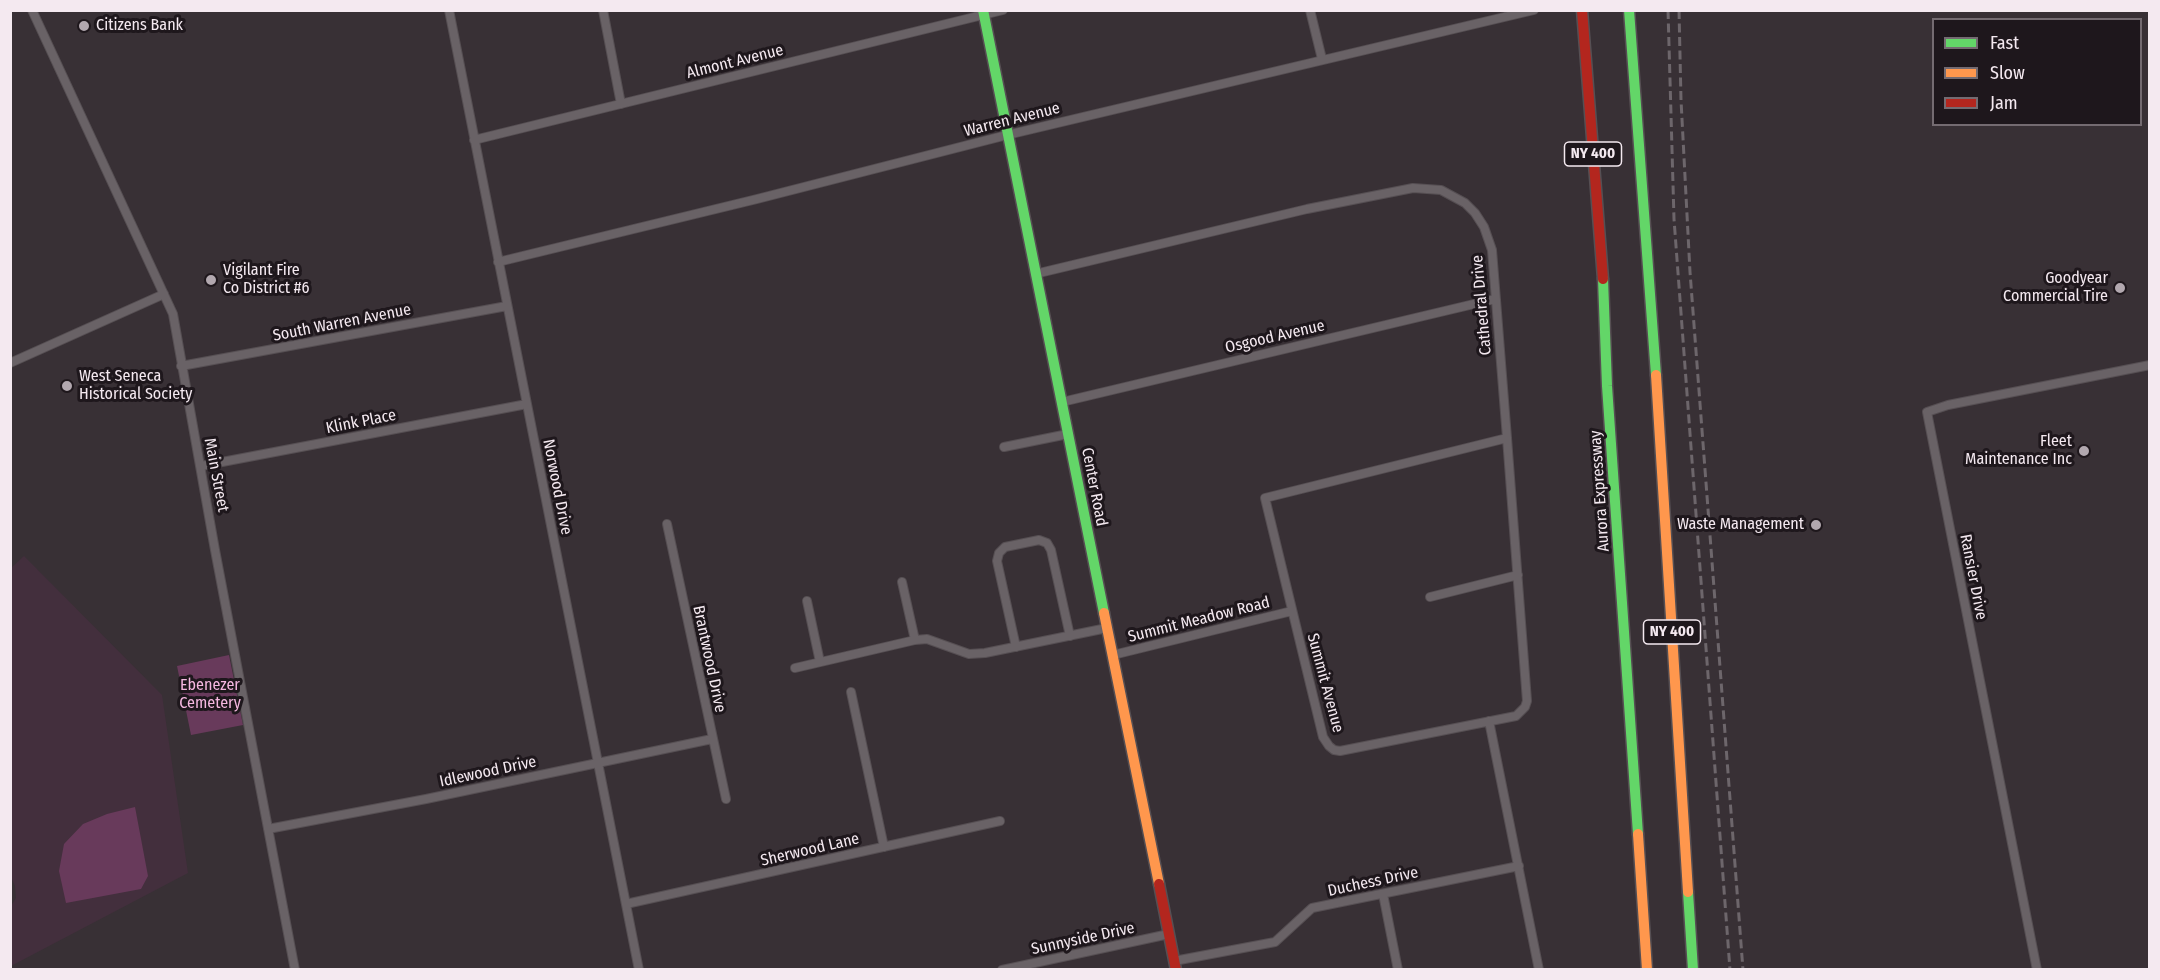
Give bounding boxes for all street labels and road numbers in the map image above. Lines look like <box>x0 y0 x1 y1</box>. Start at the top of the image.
street label: Almont Avenue <box>685 41 785 83</box>
street label: Warren Avenue <box>962 99 1062 141</box>
road number: NY 400 <box>1564 142 1622 166</box>
street label: Cathedral Drive <box>1468 254 1496 356</box>
street label: South Warren Avenue <box>271 300 413 346</box>
street label: Osgood Avenue <box>1223 316 1327 358</box>
street label: Klink Place <box>324 406 398 438</box>
street label: Aurora Expressway <box>1586 430 1614 552</box>
street label: Main Street <box>199 436 233 514</box>
street label: Norwood Drive <box>538 437 576 537</box>
street label: Center Road <box>1077 446 1111 528</box>
street label: Ransier Drive <box>1955 533 1991 621</box>
street label: Summit Meadow Road <box>1126 593 1272 647</box>
street label: Brantwood Drive <box>688 604 730 714</box>
road number: NY 400 <box>1644 620 1700 644</box>
street label: Summit Avenue <box>1303 631 1347 735</box>
street label: Idlewood Drive <box>438 752 538 792</box>
street label: Sherwood Lane <box>759 829 861 871</box>
street label: Duchess Drive <box>1326 863 1420 901</box>
street label: Sunnyside Drive <box>1030 919 1136 959</box>

